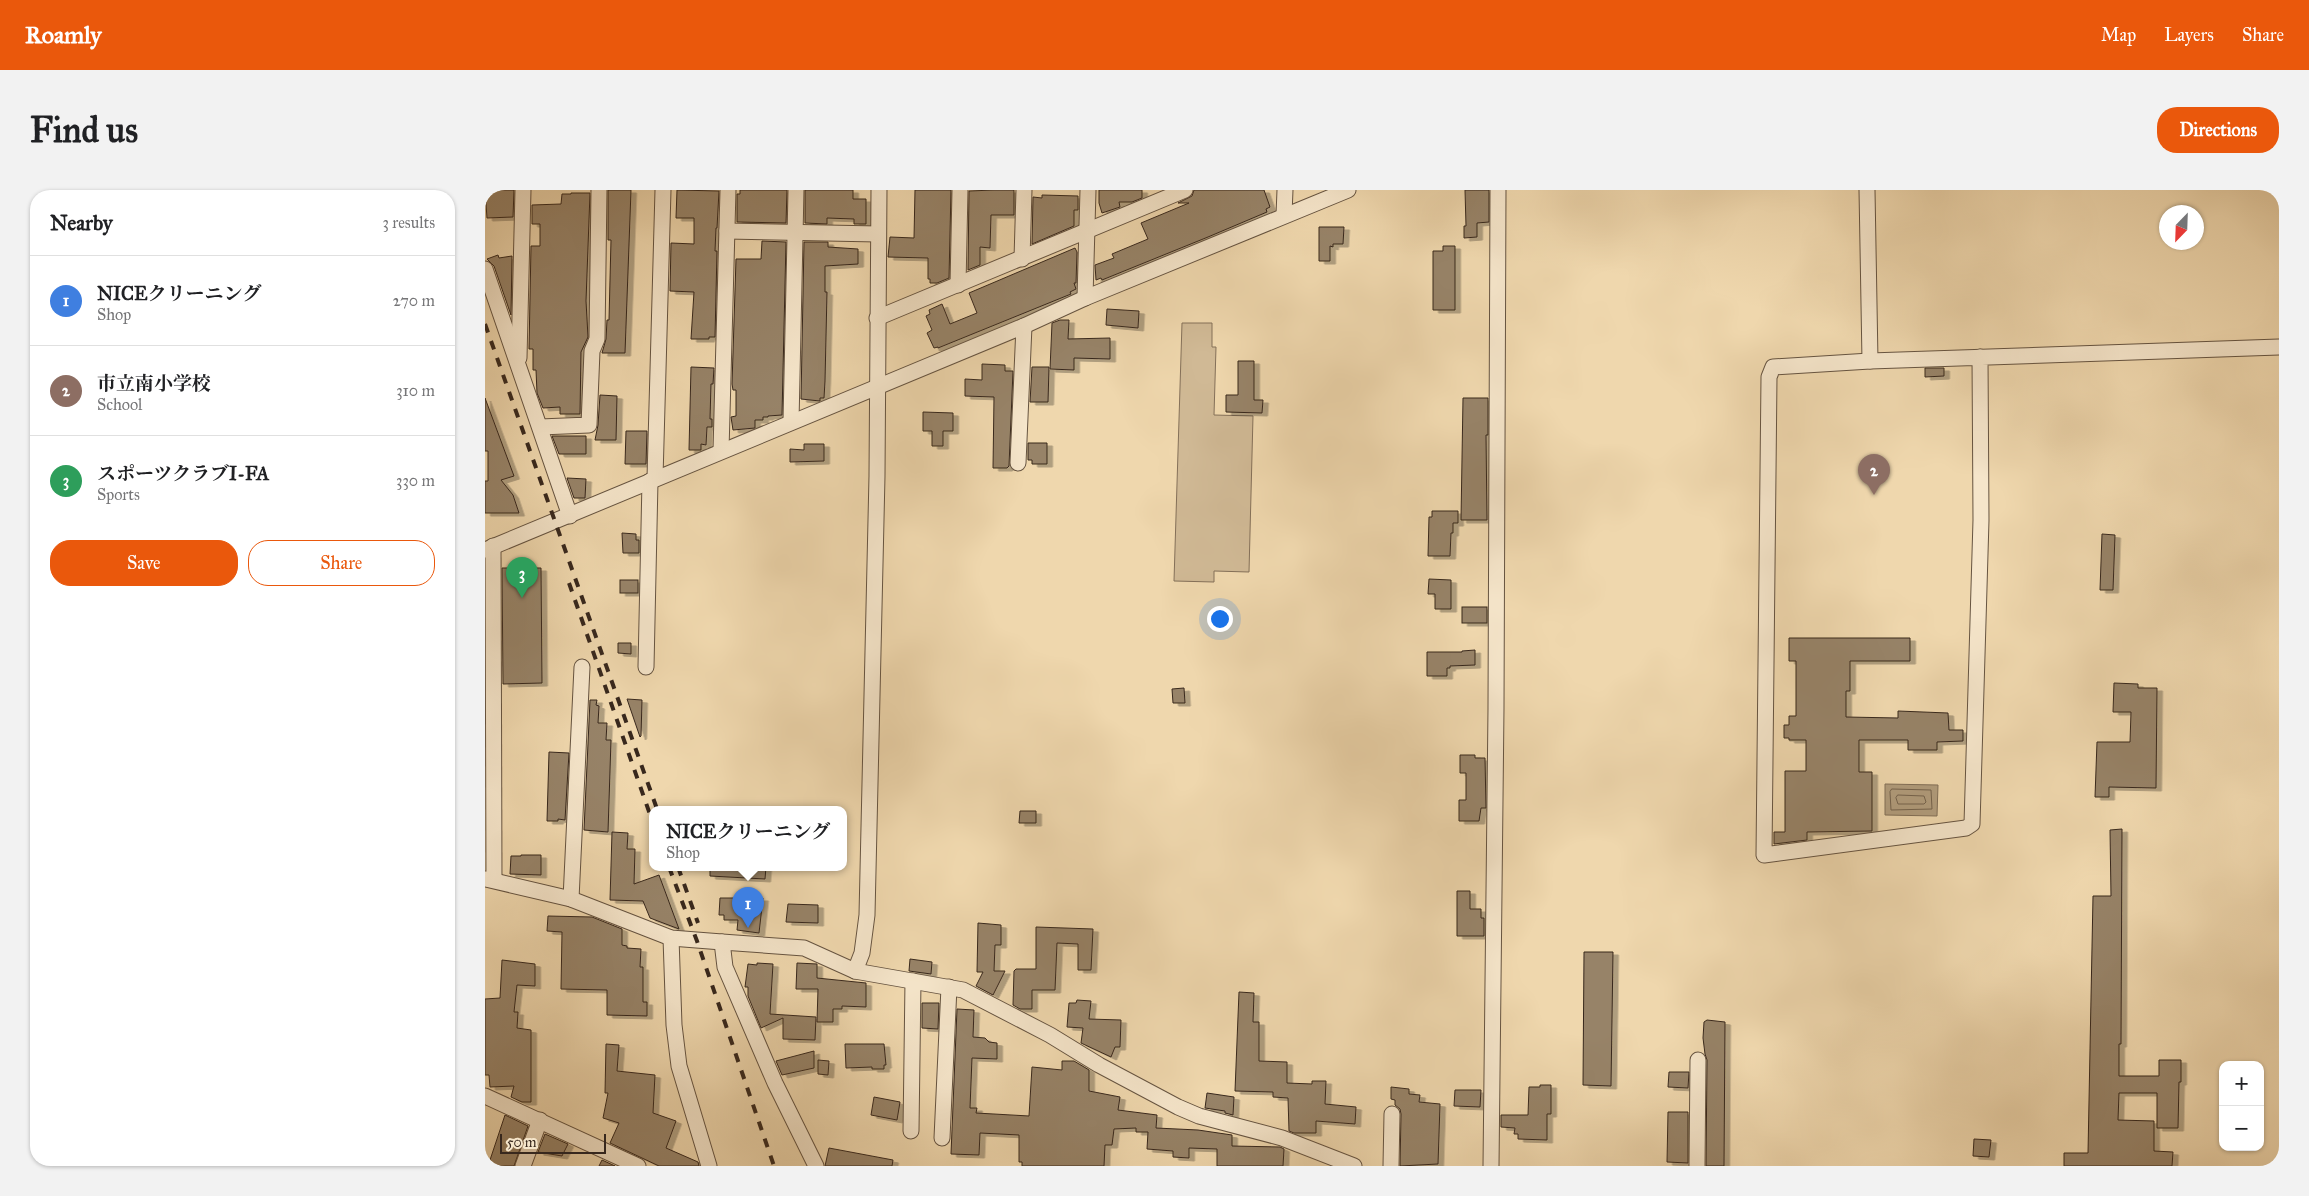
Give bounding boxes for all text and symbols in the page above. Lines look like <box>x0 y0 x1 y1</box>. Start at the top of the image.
text: Roamly <box>25 20 102 50</box>
text: Map <box>2101 24 2136 46</box>
text: Layers <box>2164 24 2214 46</box>
text: Share <box>2242 24 2284 46</box>
button: Directions <box>2157 107 2279 153</box>
text: Find us <box>30 109 138 152</box>
north arrow <box>2159 205 2204 250</box>
text: Nearby <box>50 210 113 236</box>
text: 3 results <box>382 213 435 232</box>
text: NICEクリーニング <box>97 282 261 305</box>
text: 1 <box>63 291 69 310</box>
text: 270 m <box>393 291 435 310</box>
text: Shop <box>97 305 131 324</box>
text: 市立南小学校 <box>97 372 211 395</box>
text: 2 <box>62 381 70 400</box>
text: 310 m <box>396 381 435 400</box>
text: School <box>97 395 142 414</box>
pin: 2 <box>1858 454 1890 495</box>
text: スポーツクラブI-FA <box>97 462 269 485</box>
text: 3 <box>63 471 69 490</box>
text: 330 m <box>396 471 435 490</box>
text: Sports <box>97 485 140 504</box>
button: Save <box>50 540 238 586</box>
button: Share <box>248 540 435 586</box>
pin: 3 <box>506 557 538 598</box>
your location <box>1207 606 1233 632</box>
popup <box>649 806 847 871</box>
text: NICEクリーニング <box>666 820 830 843</box>
text: Shop <box>666 843 700 862</box>
pin: 1 <box>732 887 764 928</box>
map controls <box>2219 1061 2264 1151</box>
button: + <box>2219 1061 2264 1106</box>
button: − <box>2219 1106 2264 1151</box>
scale bar <box>500 1131 606 1154</box>
text: 50 m <box>507 1134 536 1151</box>

